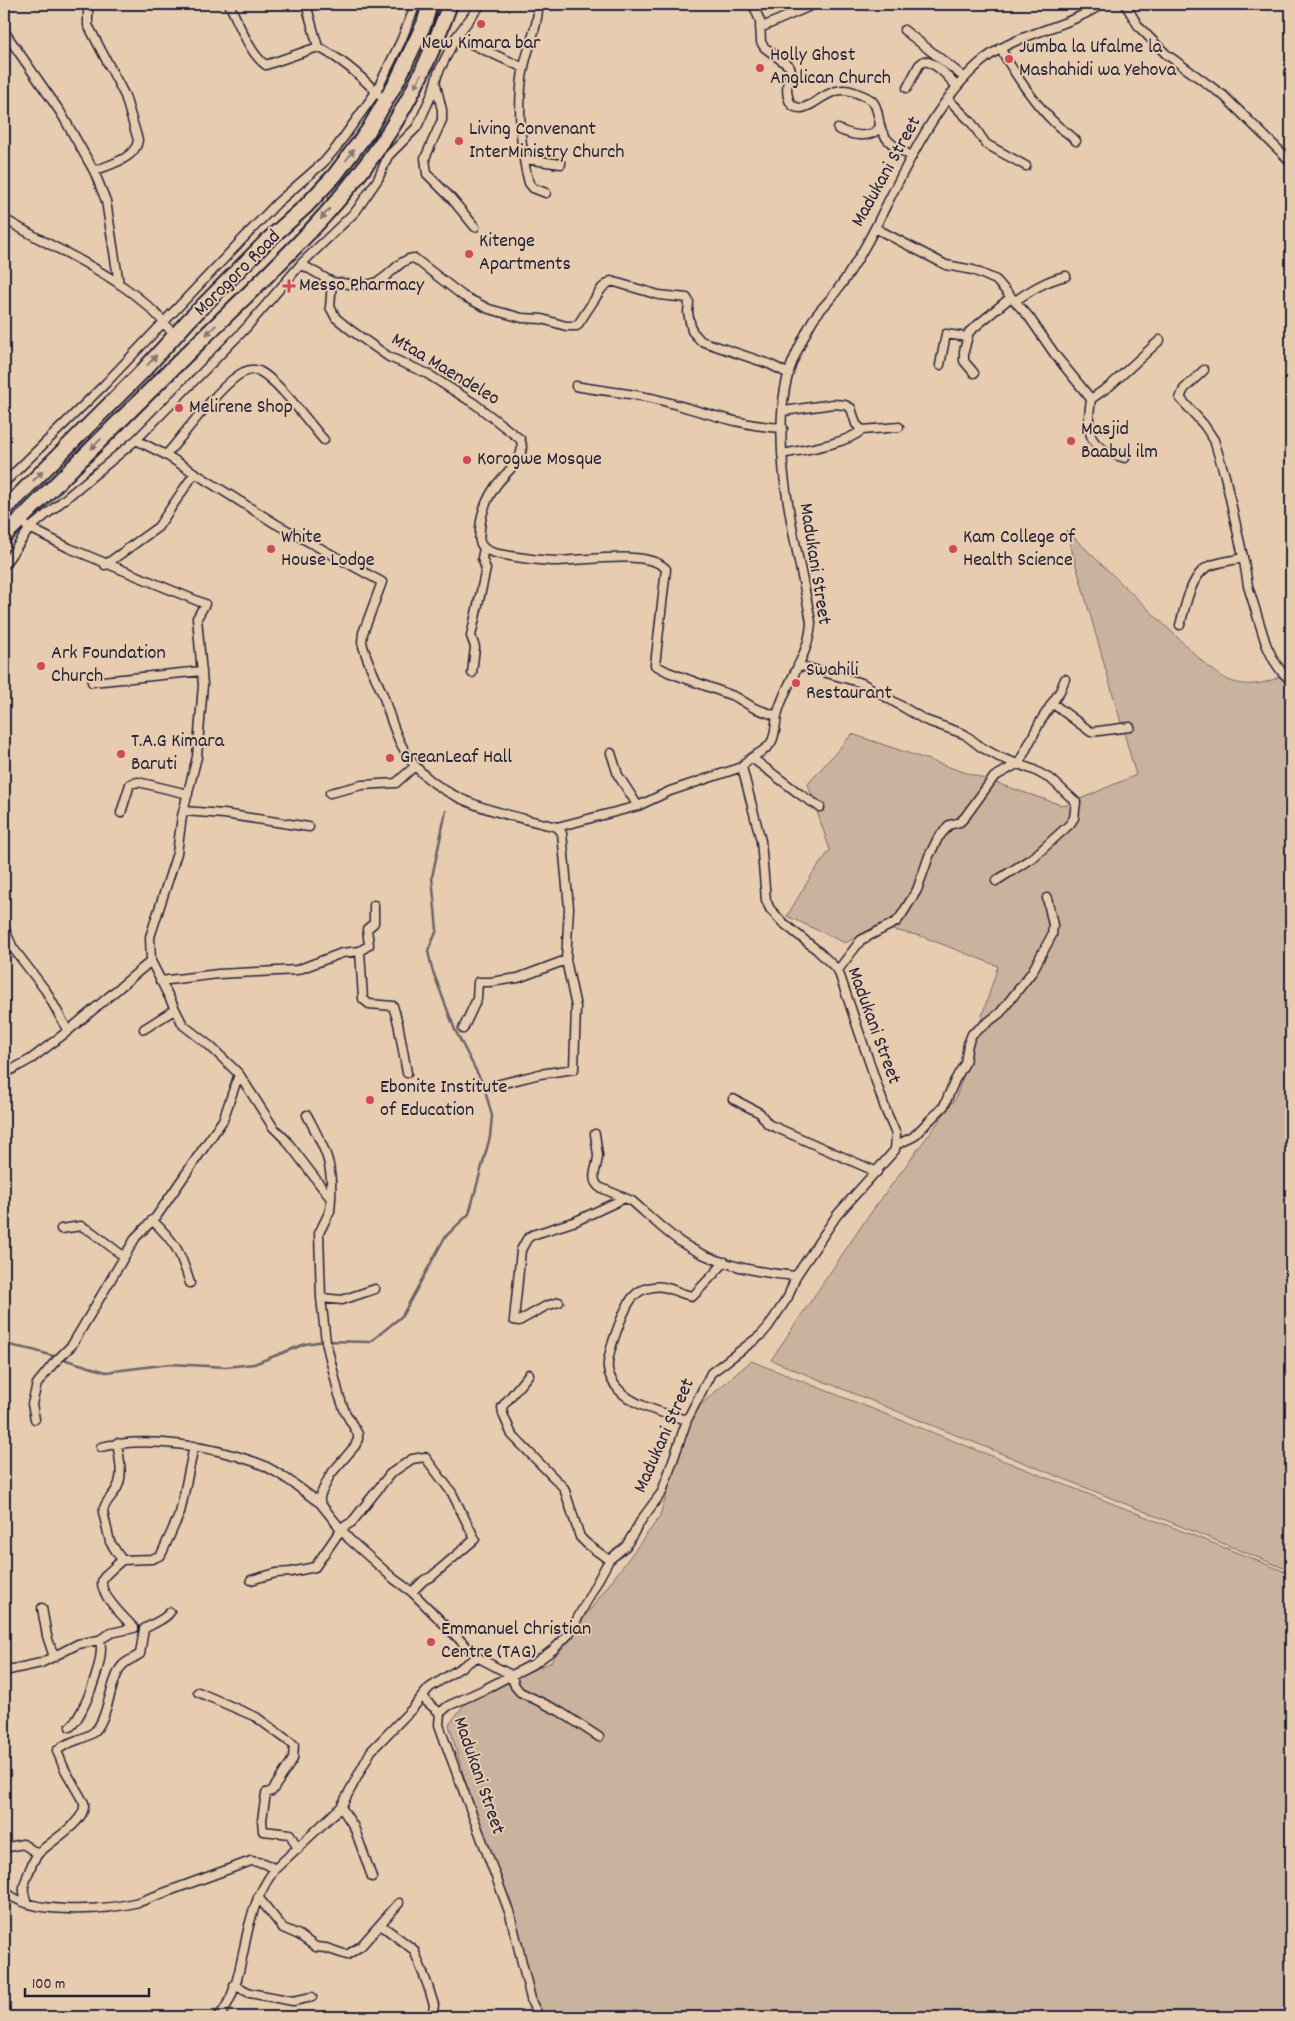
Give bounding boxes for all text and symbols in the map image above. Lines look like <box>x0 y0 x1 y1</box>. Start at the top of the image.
marker: New Kimara bar <box>475 18 487 30</box>
place label: New Kimara bar <box>422 30 541 58</box>
place label: Jumba la Ufalme la Mashahidi wa Yehova <box>1019 34 1177 85</box>
place label: Holly Ghost Anglican Church <box>770 42 891 93</box>
marker: Jumba la Ufalme la Mashahidi wa Yehova <box>1003 53 1015 65</box>
marker: Holly Ghost Anglican Church <box>754 62 766 74</box>
one-way arrow <box>414 74 422 88</box>
street label: Madukani Street <box>845 112 929 232</box>
place label: Living Convenant InterMinistry Church <box>469 116 625 167</box>
marker: Living Convenant InterMinistry Church <box>453 135 465 147</box>
one-way arrow <box>345 148 355 162</box>
one-way arrow <box>319 207 331 219</box>
street label: Morogoro Road <box>188 224 288 324</box>
place label: Kitenge Apartments <box>479 228 571 279</box>
marker: Kitenge Apartments <box>463 248 475 260</box>
place label: Messo Pharmacy <box>299 272 425 300</box>
marker: Messo Pharmacy <box>283 280 295 292</box>
one-way arrow <box>205 324 217 336</box>
street label: Mtaa Maendeleo <box>385 327 505 414</box>
one-way arrow <box>147 354 158 367</box>
place label: Melirene Shop <box>189 394 293 422</box>
marker: Melirene Shop <box>173 402 185 414</box>
place label: Masjid Baabul ilm <box>1081 416 1158 467</box>
marker: Masjid Baabul ilm <box>1065 435 1077 447</box>
one-way arrow <box>90 438 102 450</box>
place label: Korogwe Mosque <box>477 446 602 474</box>
marker: Korogwe Mosque <box>461 454 473 466</box>
one-way arrow <box>32 470 44 482</box>
street label: Madukani Street <box>791 501 837 627</box>
place label: White House Lodge <box>281 524 375 575</box>
place label: Kam College of Health Science <box>963 524 1076 575</box>
marker: White House Lodge <box>265 543 277 555</box>
marker: Kam College of Health Science <box>947 543 959 555</box>
place label: Ark Foundation Church <box>51 640 166 691</box>
place label: Swahili Restaurant <box>806 657 892 708</box>
marker: Ark Foundation Church <box>35 660 47 672</box>
marker: Swahili Restaurant <box>790 677 802 689</box>
place label: T.A.G Kimara Baruti <box>131 728 225 779</box>
place label: GreanLeaf Hall <box>400 744 512 772</box>
marker: T.A.G Kimara Baruti <box>115 748 127 760</box>
marker: GreanLeaf Hall <box>384 752 396 764</box>
street label: Madukani Street <box>839 964 907 1088</box>
place label: Ebonite Institute of Education <box>380 1074 508 1125</box>
marker: Ebonite Institute of Education <box>364 1094 376 1106</box>
street label: Madukani Street <box>627 1374 703 1498</box>
place label: Emmanuel Christian Centre (TAG) <box>441 1616 591 1667</box>
marker: Emmanuel Christian Centre (TAG) <box>425 1636 437 1648</box>
street label: Madukani Street <box>445 1713 511 1839</box>
scale bar <box>25 1966 149 1998</box>
text: 100 m <box>32 1974 65 1996</box>

